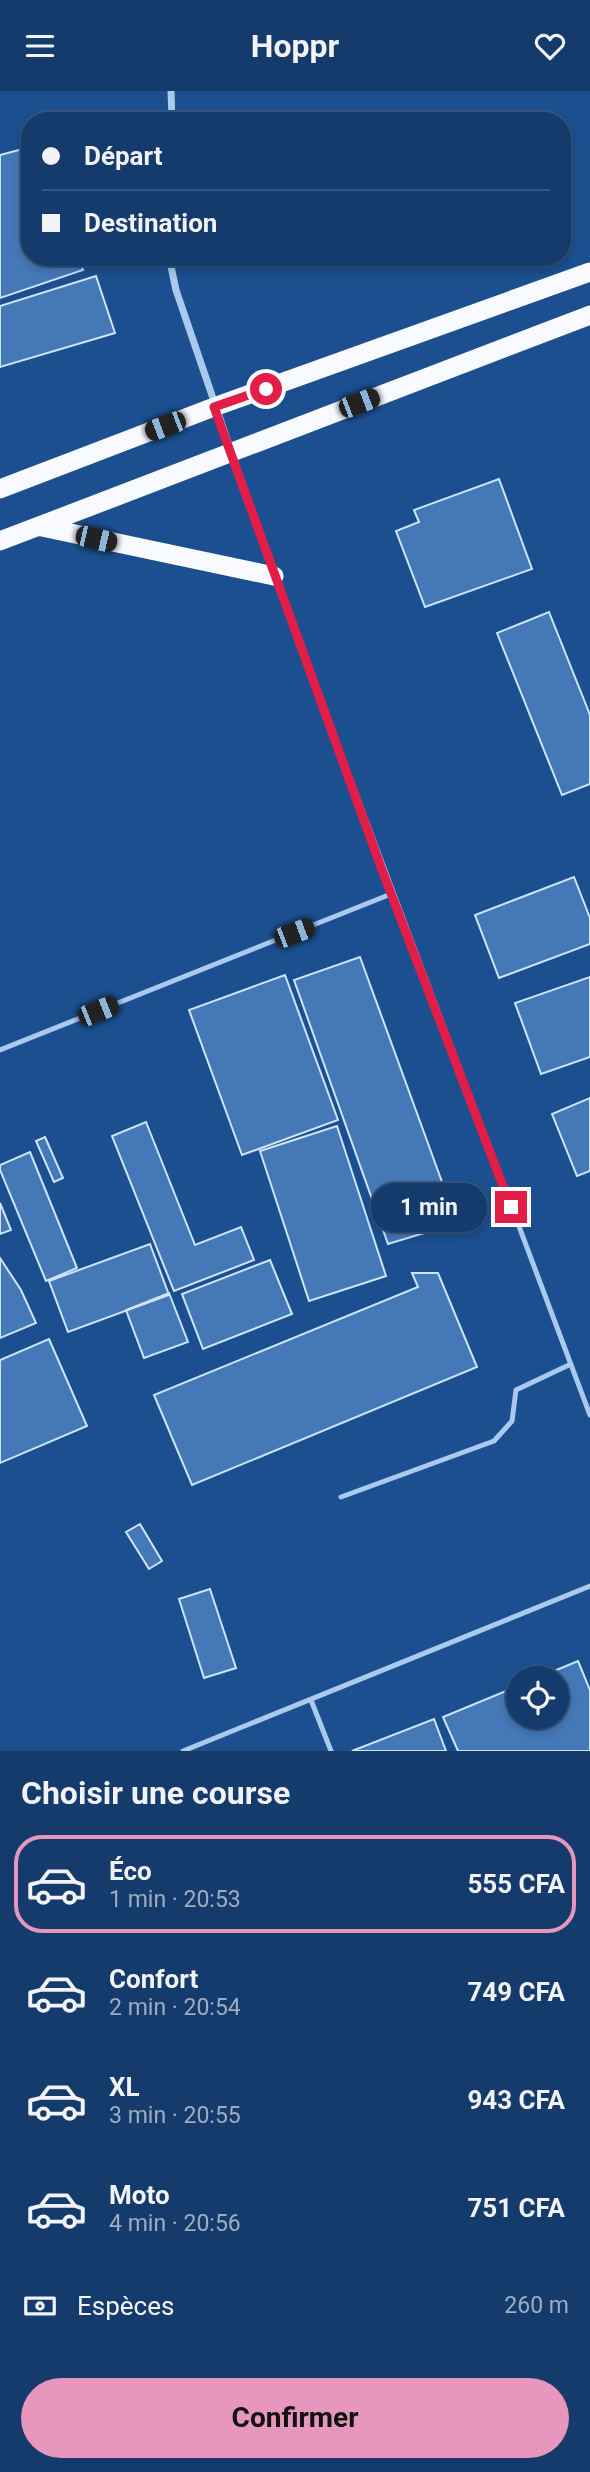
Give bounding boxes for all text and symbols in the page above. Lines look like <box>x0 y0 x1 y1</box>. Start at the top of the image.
icon: menu <box>21 27 59 65</box>
text: Hoppr <box>251 27 339 65</box>
icon: heart <box>531 27 569 65</box>
text: Départ <box>84 141 162 171</box>
text: Destination <box>84 208 217 238</box>
route start <box>250 373 282 405</box>
car <box>336 386 383 420</box>
car <box>142 409 189 443</box>
car <box>74 524 119 554</box>
car <box>271 916 318 950</box>
car <box>75 993 122 1029</box>
callout: 1 min <box>371 1183 486 1231</box>
route end <box>495 1191 527 1223</box>
text: 1 min <box>400 1194 458 1221</box>
map controls <box>506 1666 569 1729</box>
button: locate <box>506 1666 569 1729</box>
text: Choisir une course <box>21 1774 290 1812</box>
icon: car <box>25 1853 88 1916</box>
text: Éco <box>109 1856 152 1886</box>
text: 555 CFA <box>467 1869 565 1899</box>
text: 1 min · 20:53 <box>109 1886 241 1913</box>
icon: car <box>25 1961 88 2024</box>
text: Confort <box>109 1964 198 1994</box>
text: 749 CFA <box>467 1977 565 2007</box>
text: 2 min · 20:54 <box>109 1994 241 2021</box>
icon: car <box>25 2069 88 2132</box>
text: XL <box>109 2072 140 2102</box>
text: 943 CFA <box>467 2085 565 2115</box>
text: 3 min · 20:55 <box>109 2102 241 2129</box>
icon: car <box>25 2177 88 2240</box>
text: Moto <box>109 2180 170 2210</box>
text: 751 CFA <box>467 2193 565 2223</box>
text: 4 min · 20:56 <box>109 2210 241 2237</box>
icon: cash <box>21 2287 59 2325</box>
text: Espèces <box>77 2291 174 2321</box>
text: 260 m <box>504 2292 569 2319</box>
button: Confirmer <box>21 2378 569 2458</box>

